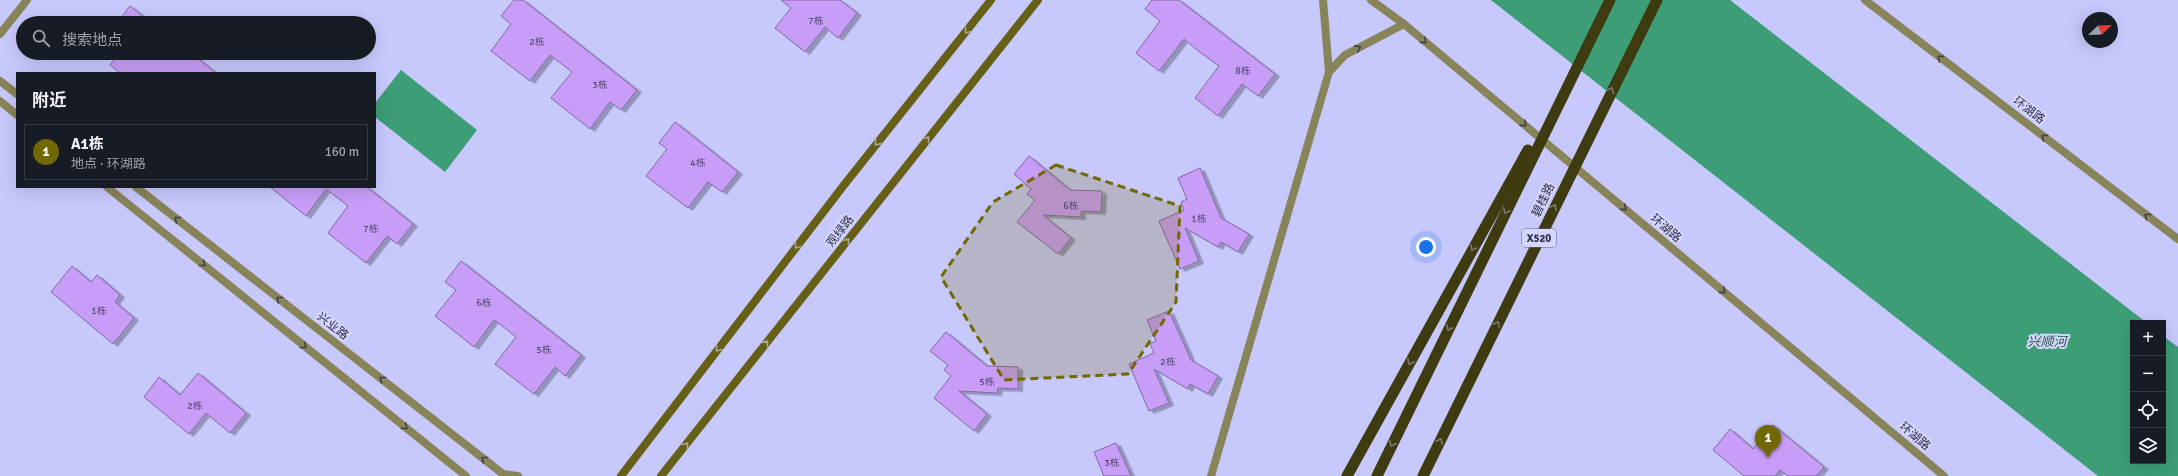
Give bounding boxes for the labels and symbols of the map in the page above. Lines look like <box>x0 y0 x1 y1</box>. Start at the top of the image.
north arrow <box>2082 12 2118 48</box>
house number: 7栋 <box>808 15 824 27</box>
one-way arrow <box>965 26 972 33</box>
house number: 2栋 <box>529 36 545 48</box>
one-way arrow <box>1419 36 1427 43</box>
one-way arrow <box>1354 45 1361 53</box>
one-way arrow <box>1938 56 1945 63</box>
house number: 8栋 <box>1235 65 1251 77</box>
house number: 3栋 <box>592 79 608 91</box>
one-way arrow <box>1606 87 1614 95</box>
street label: 环湖路 <box>2010 94 2048 127</box>
one-way arrow <box>1519 120 1526 127</box>
one-way arrow <box>2041 135 2048 142</box>
one-way arrow <box>923 137 930 144</box>
one-way arrow <box>875 139 882 146</box>
house number: 4栋 <box>690 157 706 169</box>
street label: 碧桂路 <box>1529 181 1558 220</box>
house number: 6栋 <box>1063 200 1079 212</box>
one-way arrow <box>1619 203 1626 210</box>
one-way arrow <box>1549 204 1557 211</box>
one-way arrow <box>1503 206 1511 214</box>
street label: 环湖路 <box>1647 211 1684 246</box>
street label: 观绿路 <box>823 213 857 250</box>
house number: 1栋 <box>1191 213 1207 225</box>
one-way arrow <box>2144 213 2151 221</box>
one-way arrow <box>174 217 181 224</box>
house number: 7栋 <box>363 223 379 235</box>
road number: X520 <box>1522 229 1556 247</box>
your location <box>1416 237 1436 257</box>
one-way arrow <box>842 239 849 246</box>
one-way arrow <box>795 241 802 248</box>
one-way arrow <box>1471 244 1478 251</box>
one-way arrow <box>198 260 205 267</box>
one-way arrow <box>1719 287 1726 294</box>
one-way arrow <box>277 297 284 304</box>
house number: 6栋 <box>476 297 492 309</box>
house number: 1栋 <box>91 305 107 317</box>
street label: 兴业路 <box>314 309 351 343</box>
one-way arrow <box>1492 321 1500 328</box>
one-way arrow <box>1446 323 1454 331</box>
water label: 兴顺河 <box>2027 334 2069 350</box>
one-way arrow <box>299 341 306 348</box>
one-way arrow <box>762 341 769 348</box>
house number: 5栋 <box>536 344 552 356</box>
one-way arrow <box>716 344 723 351</box>
house number: 2栋 <box>1160 356 1176 368</box>
one-way arrow <box>1408 358 1415 365</box>
house number: 5栋 <box>979 376 995 388</box>
one-way arrow <box>379 377 386 384</box>
house number: 2栋 <box>187 400 203 412</box>
street label: 环湖路 <box>1896 419 1933 454</box>
one-way arrow <box>401 423 408 430</box>
pin: 1 <box>1755 425 1781 458</box>
one-way arrow <box>1435 438 1443 445</box>
one-way arrow <box>1389 440 1397 448</box>
one-way arrow <box>681 443 688 450</box>
one-way arrow <box>482 457 489 464</box>
house number: 3栋 <box>1104 457 1120 469</box>

